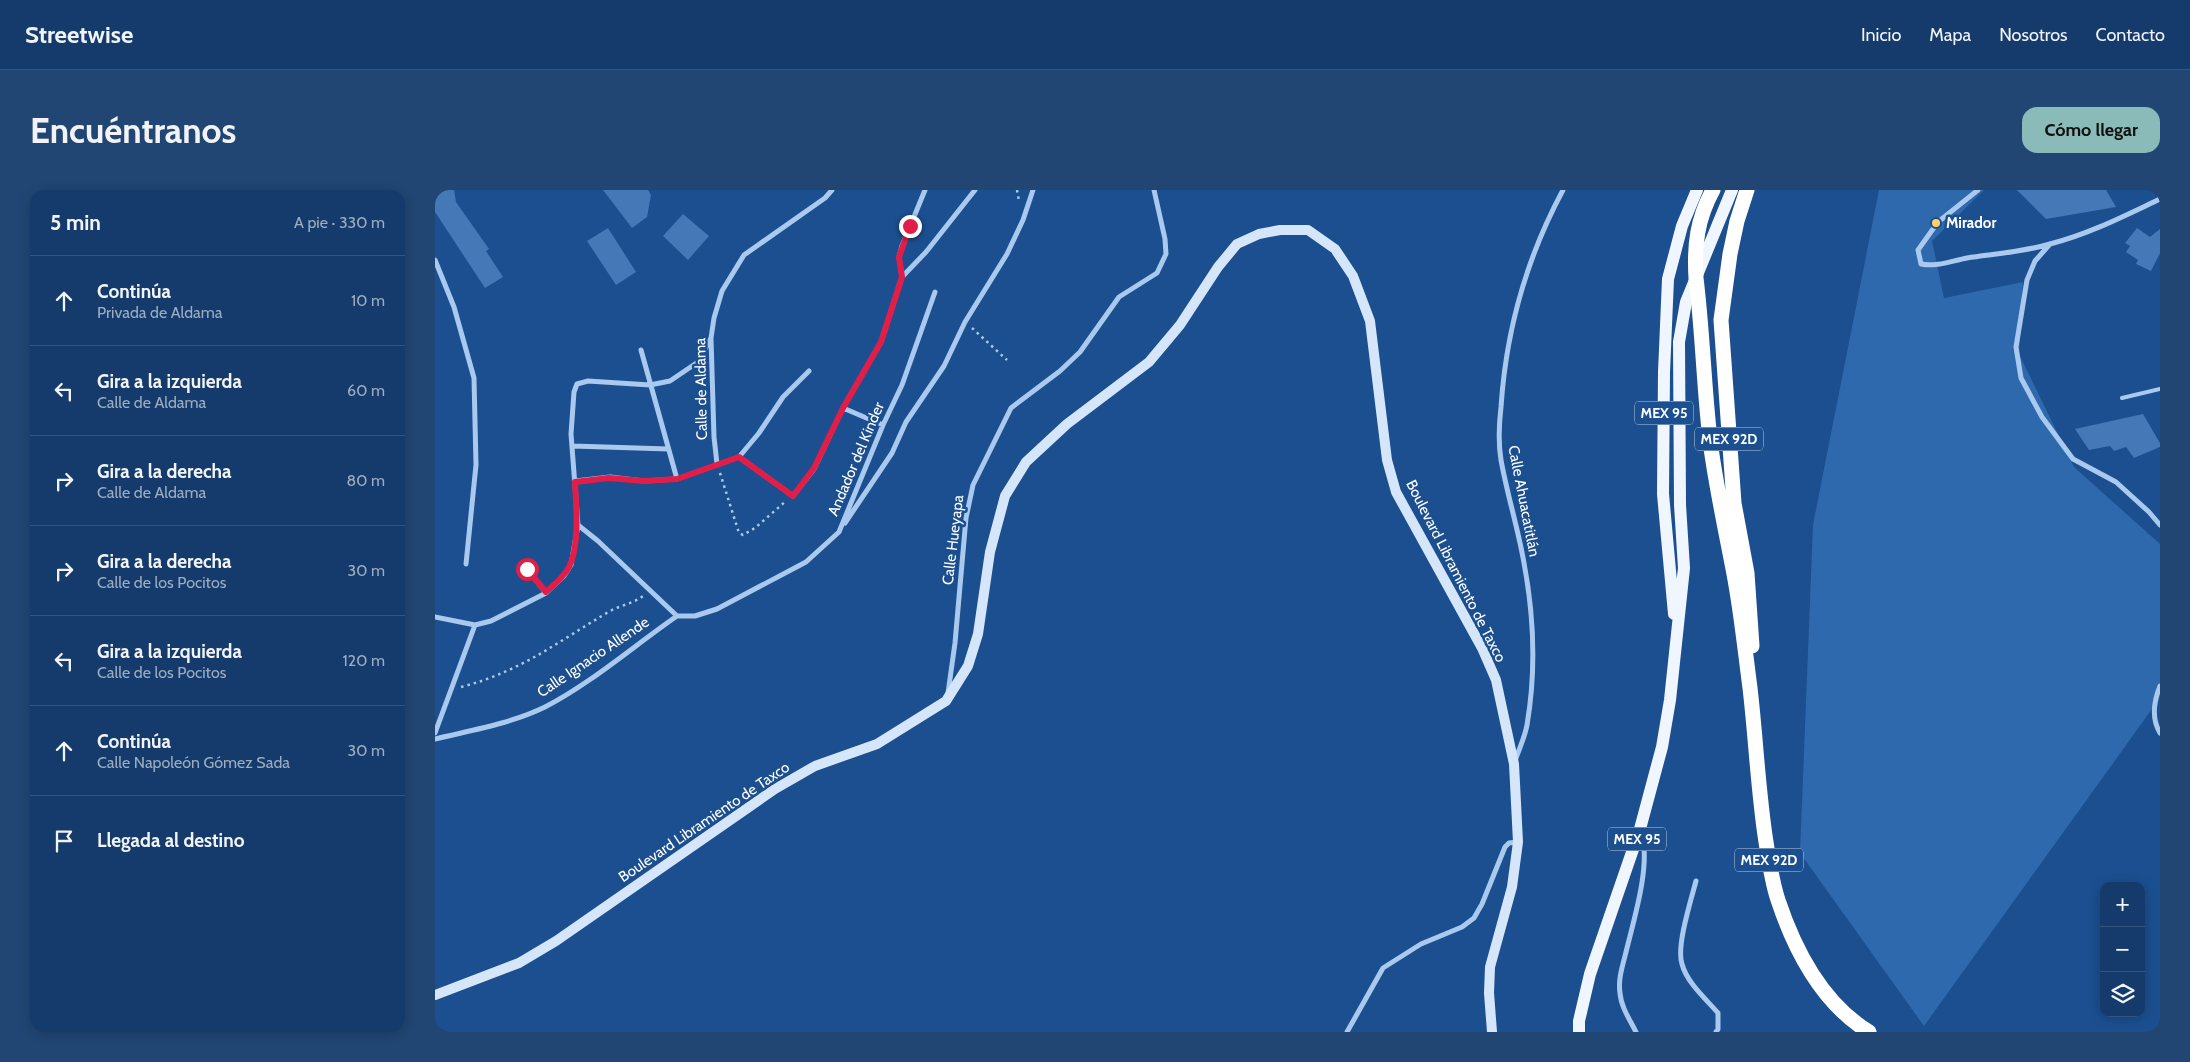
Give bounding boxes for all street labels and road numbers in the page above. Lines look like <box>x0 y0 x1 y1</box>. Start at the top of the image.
street label: Calle de Aldama <box>691 337 711 440</box>
street label: Andador del Kinder <box>824 399 888 519</box>
road number: MEX 95 <box>1635 402 1693 424</box>
road number: MEX 92D <box>1695 428 1763 450</box>
street label: Calle Ahuacatitlán <box>1504 444 1544 558</box>
street label: Boulevard Libramiento de Taxco <box>1402 477 1510 665</box>
street label: Calle Hueyapa <box>939 493 968 586</box>
street label: Calle Ignacio Allende <box>534 613 653 701</box>
street label: Boulevard Libramiento de Taxco <box>615 758 793 886</box>
road number: MEX 95 <box>1608 828 1666 851</box>
road number: MEX 92D <box>1735 848 1803 872</box>

